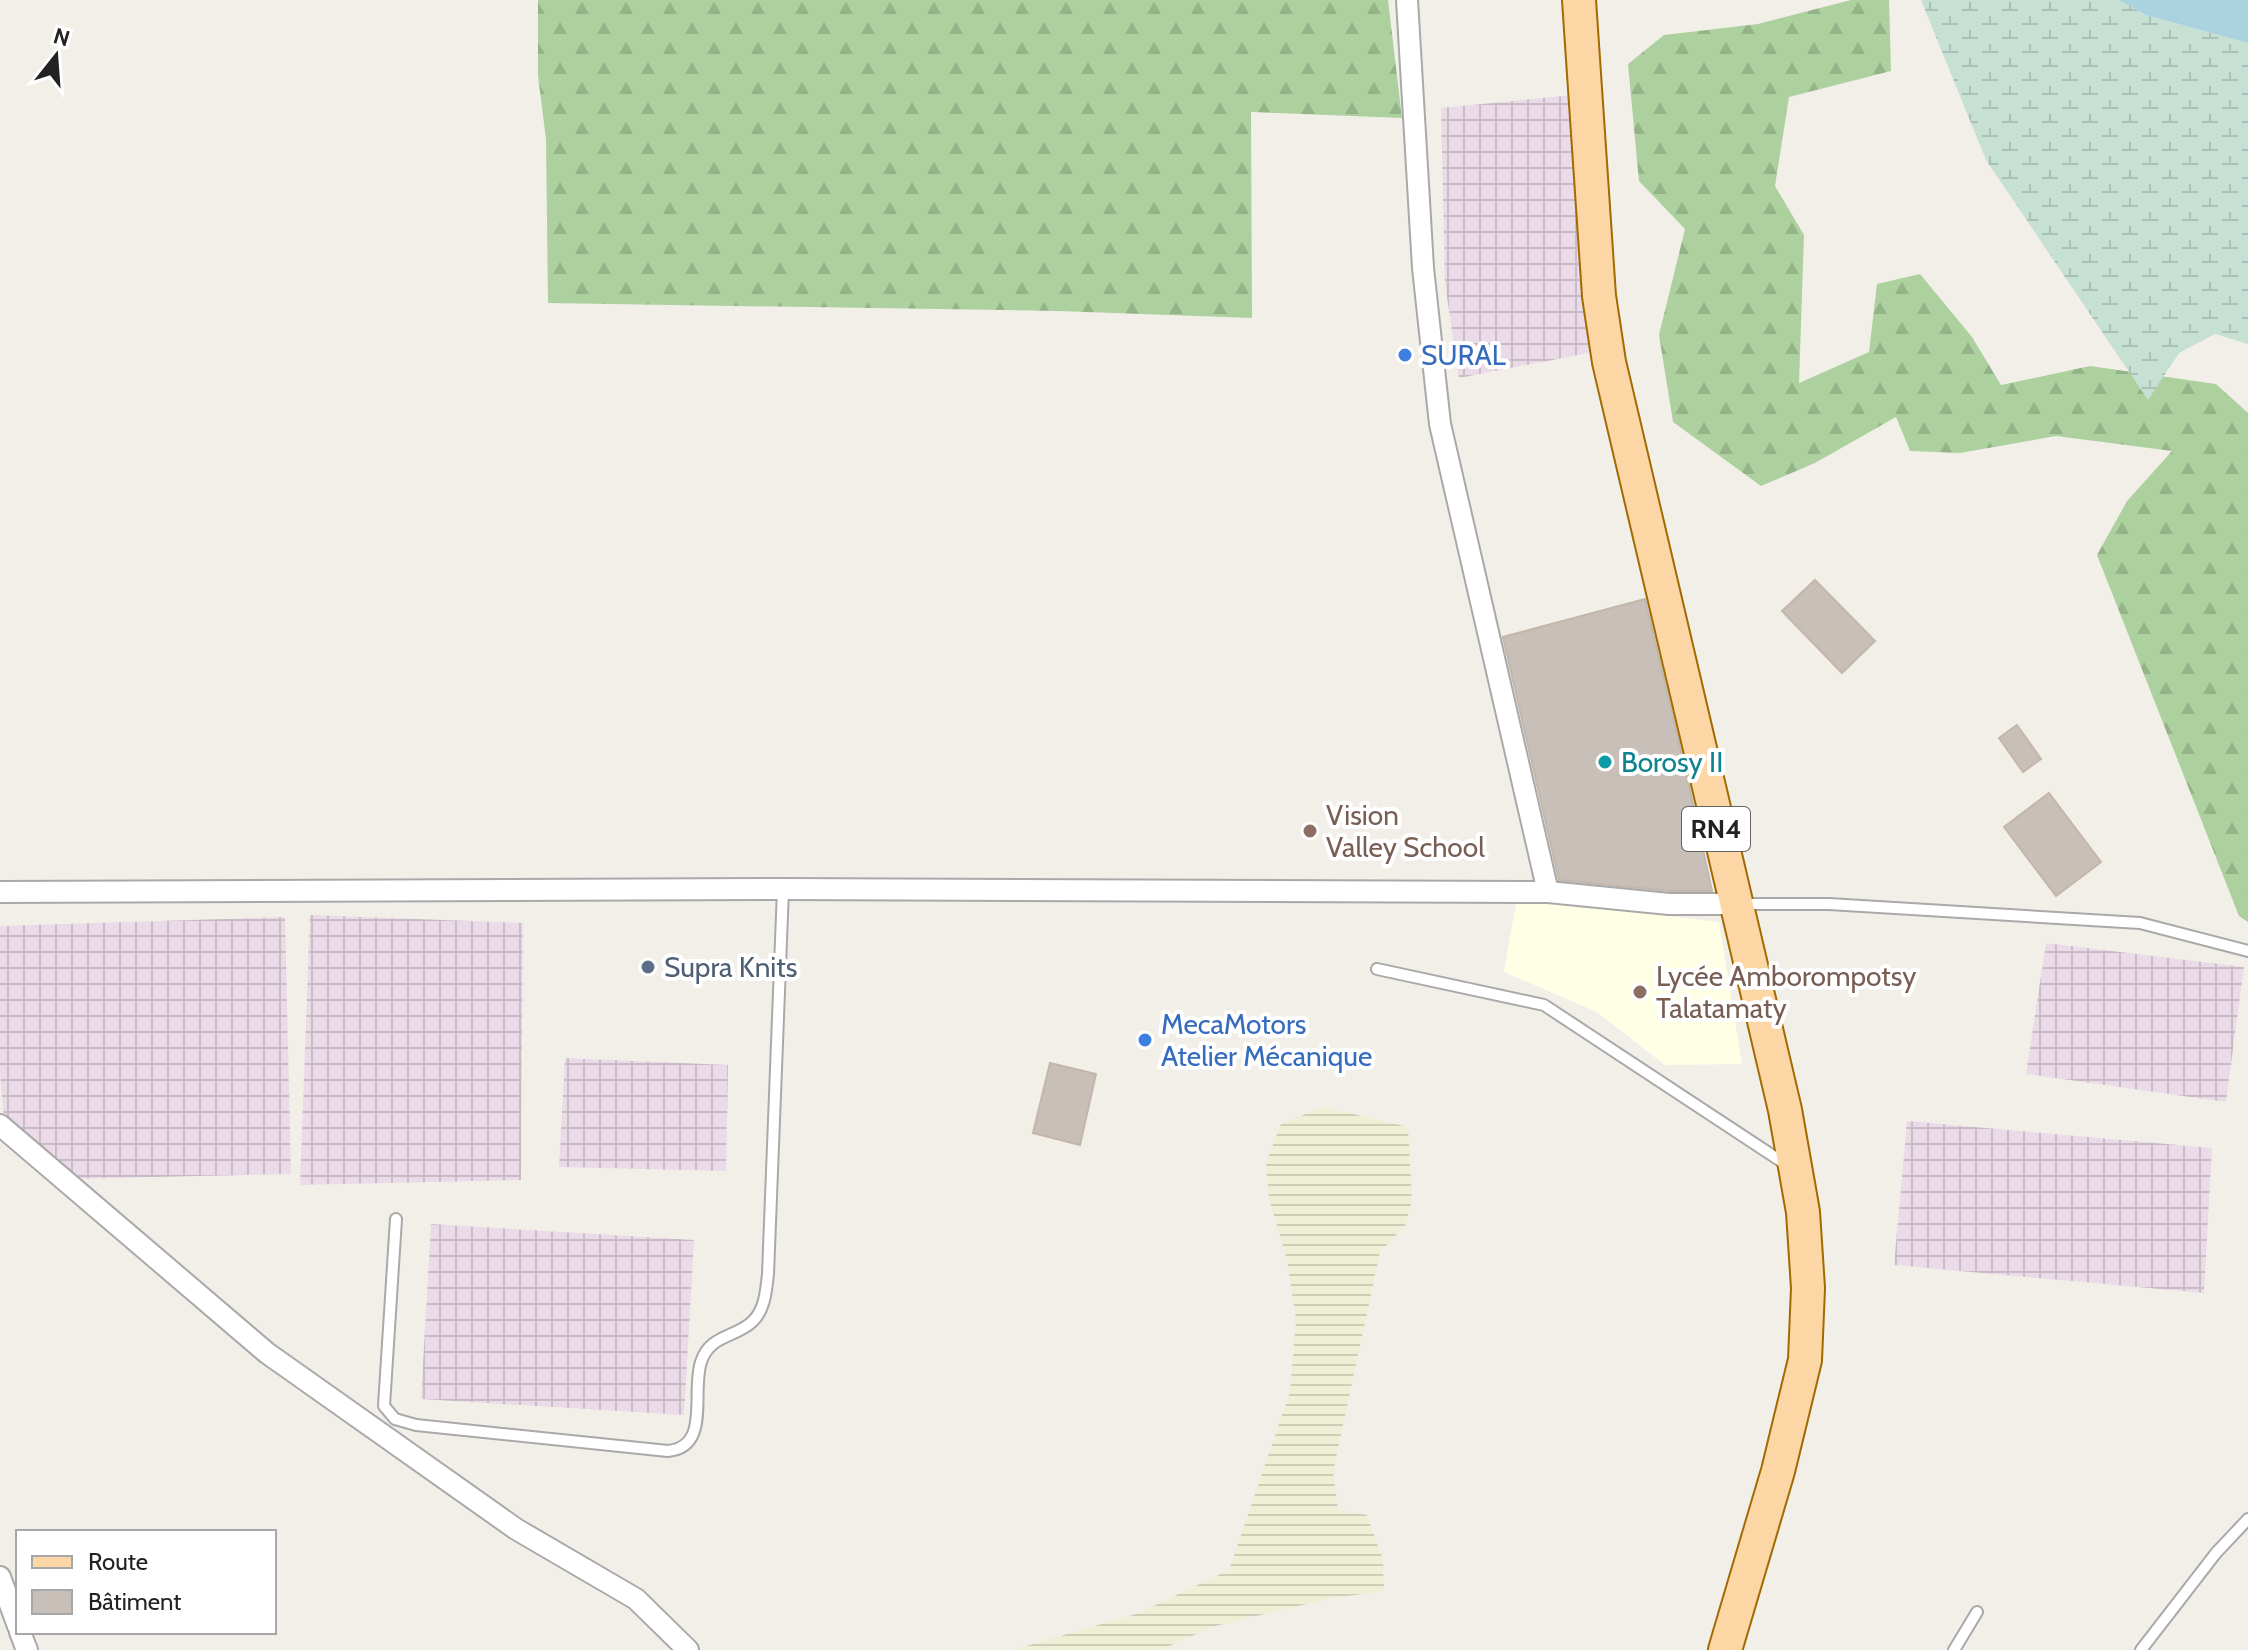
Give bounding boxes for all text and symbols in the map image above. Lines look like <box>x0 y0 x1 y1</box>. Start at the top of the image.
north arrow <box>16 16 96 96</box>
text: N <box>50 22 73 53</box>
place label: SURAL <box>1421 338 1506 372</box>
marker: SURAL <box>1396 346 1414 364</box>
place label: Borosy II <box>1621 745 1723 779</box>
marker: Borosy II <box>1596 753 1614 771</box>
place label: Vision Valley School <box>1326 798 1485 864</box>
road number: RN4 <box>1682 807 1750 851</box>
marker: Vision Valley School <box>1301 822 1319 840</box>
place label: Supra Knits <box>664 950 797 984</box>
marker: Supra Knits <box>639 958 657 976</box>
place label: Lycée Amborompotsy Talatamaty <box>1656 959 1916 1025</box>
marker: Lycée Amborompotsy Talatamaty <box>1631 983 1649 1001</box>
place label: MecaMotors Atelier Mécanique <box>1161 1007 1372 1073</box>
marker: MecaMotors Atelier Mécanique <box>1136 1031 1154 1049</box>
legend <box>16 1530 276 1634</box>
text: Route <box>88 1547 148 1576</box>
text: Bâtiment <box>88 1587 181 1616</box>

